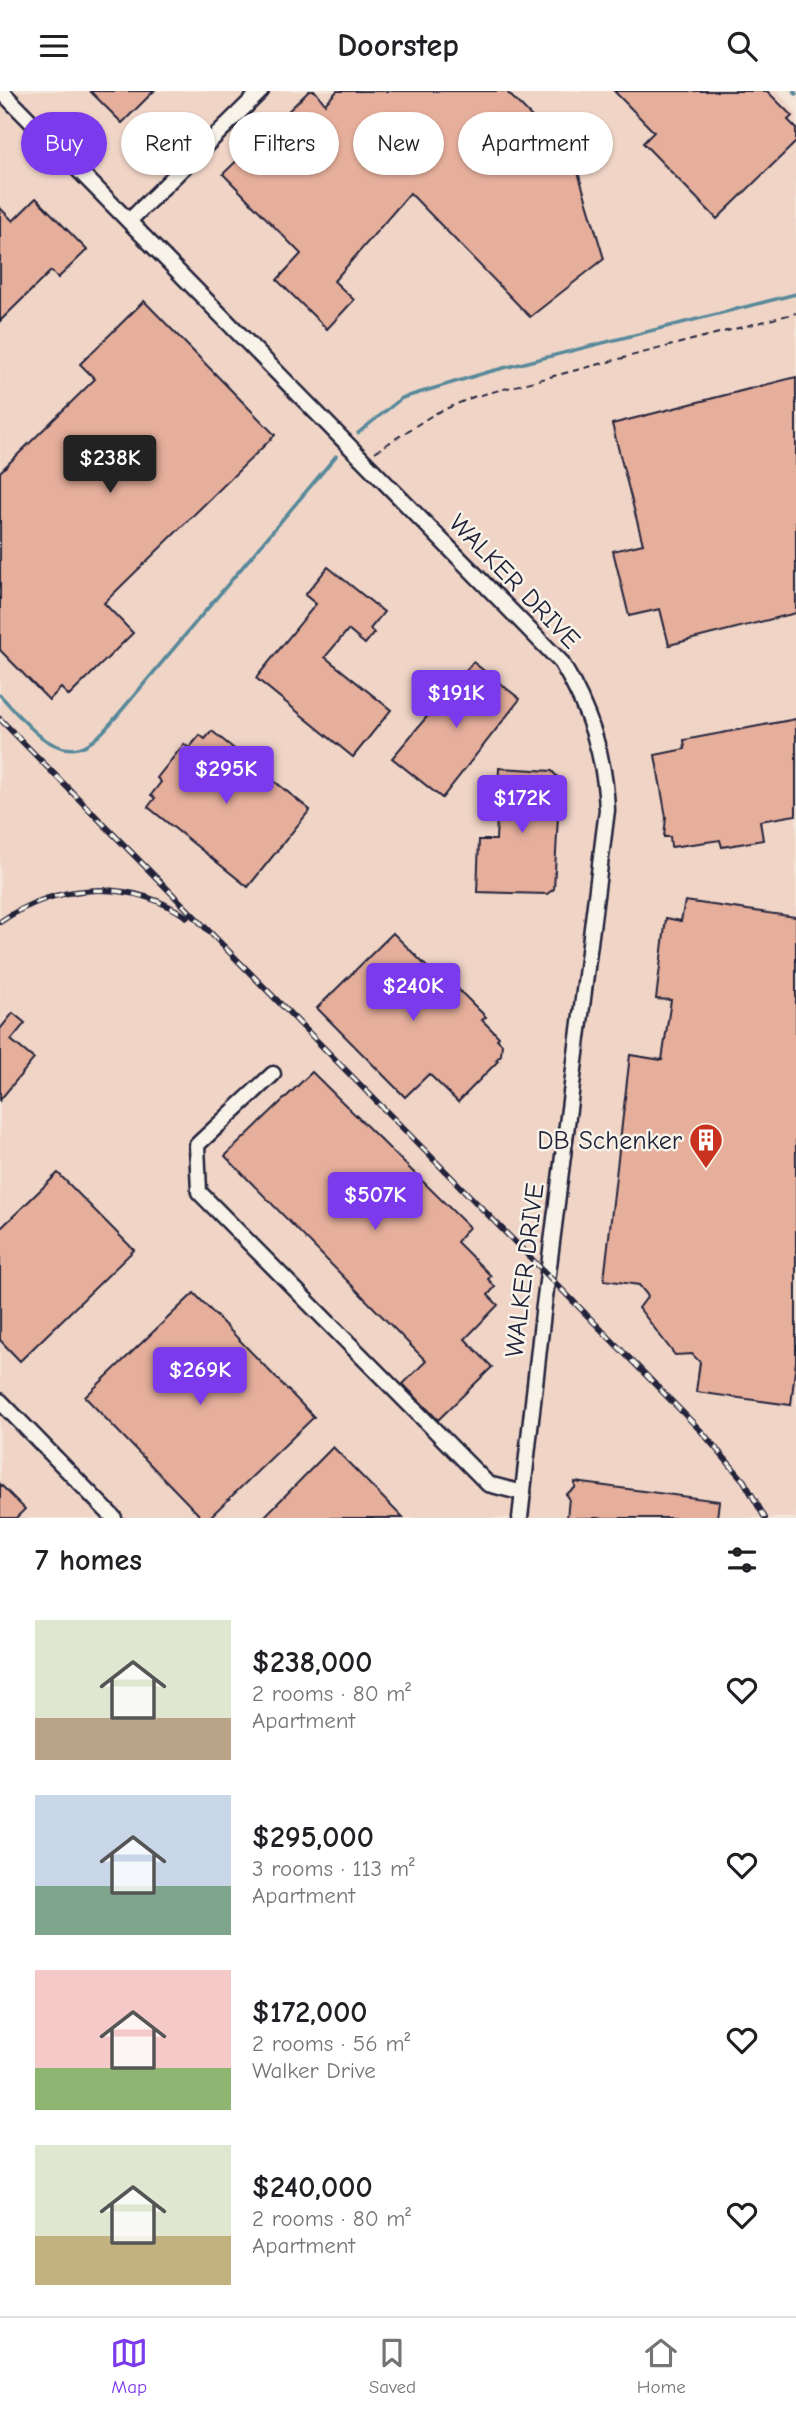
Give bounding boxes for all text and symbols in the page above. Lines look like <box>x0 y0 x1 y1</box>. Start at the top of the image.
icon: menu <box>35 27 73 65</box>
text: Doorstep <box>337 27 459 64</box>
icon: search <box>723 27 761 65</box>
chip: Buy <box>21 112 107 175</box>
chip: Rent <box>121 112 215 175</box>
chip: Filters <box>229 112 339 175</box>
chip: New <box>353 112 444 175</box>
chip: Apartment <box>458 112 613 175</box>
pin: $238K <box>61 435 159 495</box>
text: $238K <box>79 444 141 471</box>
street label: WALKER DRIVE <box>443 508 586 655</box>
pin: $191K <box>407 671 505 730</box>
text: $191K <box>428 679 484 706</box>
pin: $295K <box>177 747 275 806</box>
text: $295K <box>195 755 257 782</box>
pin: $172K <box>473 775 571 835</box>
text: $172K <box>493 784 551 811</box>
pin: $240K <box>364 963 462 1023</box>
text: $240K <box>382 972 444 999</box>
building icon: DB Schenker <box>687 1121 725 1170</box>
place label: DB Schenker <box>537 1126 683 1156</box>
pin: $507K <box>326 1173 424 1232</box>
text: $507K <box>344 1181 406 1208</box>
street label: WALKER DRIVE <box>499 1181 551 1359</box>
pin: $269K <box>151 1347 249 1407</box>
text: $269K <box>169 1356 231 1383</box>
icon: filters <box>723 1541 761 1579</box>
text: 7 homes <box>35 1543 142 1578</box>
text: $238,000 <box>252 1645 372 1680</box>
icon: home <box>91 1648 175 1732</box>
icon: heart <box>723 1671 761 1709</box>
text: 2 rooms · 80 m² <box>252 1680 411 1707</box>
text: Apartment <box>252 1707 355 1734</box>
text: $295,000 <box>252 1820 374 1855</box>
icon: home <box>91 1823 175 1907</box>
icon: heart <box>723 1846 761 1884</box>
text: 3 rooms · 113 m² <box>252 1855 415 1882</box>
text: Apartment <box>252 1882 355 1909</box>
text: $172,000 <box>252 1995 368 2030</box>
icon: home <box>91 1998 175 2082</box>
icon: heart <box>723 2021 761 2059</box>
text: 2 rooms · 56 m² <box>252 2030 410 2057</box>
text: Walker Drive <box>252 2057 376 2084</box>
text: $240,000 <box>252 2170 373 2205</box>
icon: home <box>91 2173 175 2257</box>
icon: heart <box>723 2196 761 2234</box>
text: 2 rooms · 80 m² <box>252 2205 411 2232</box>
text: Apartment <box>252 2232 355 2259</box>
tab: Map <box>110 2334 148 2398</box>
tab: Saved <box>369 2334 416 2398</box>
tab: Home <box>637 2334 686 2398</box>

